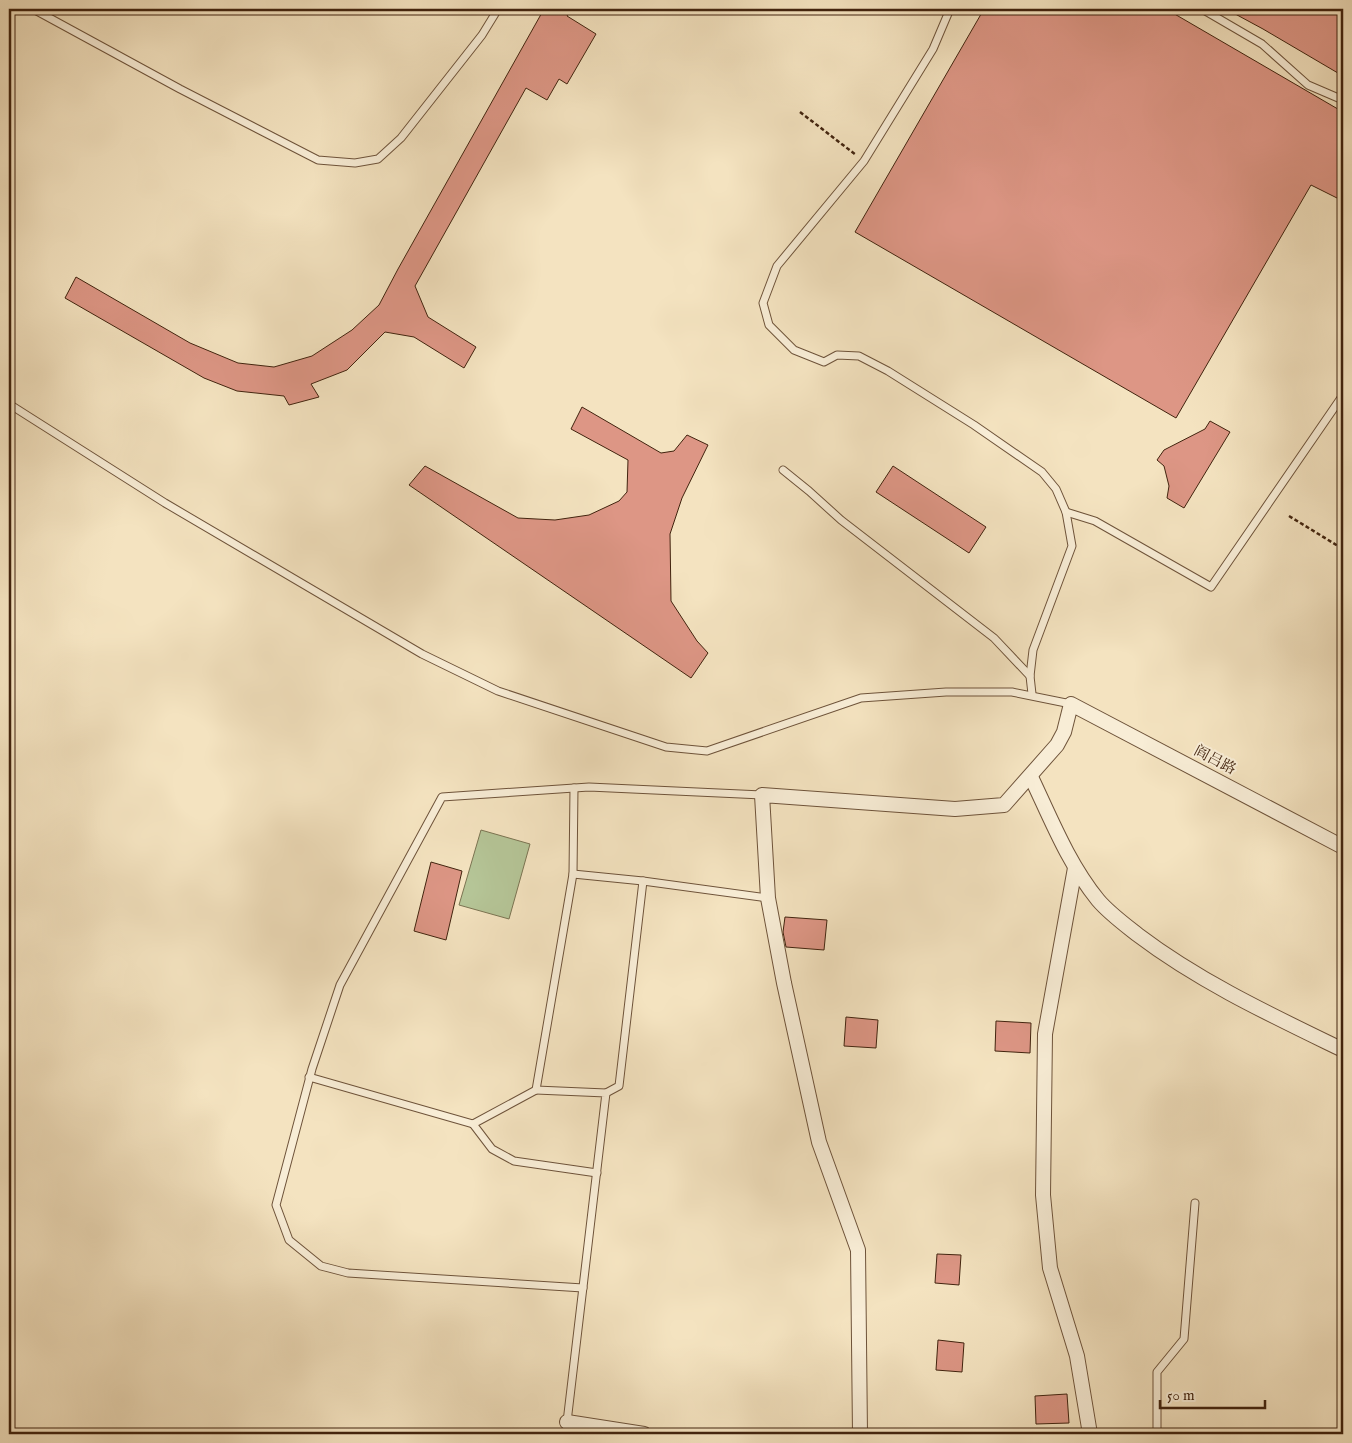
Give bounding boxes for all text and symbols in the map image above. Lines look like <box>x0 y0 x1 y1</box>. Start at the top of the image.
street label: 阎吕路 <box>1191 741 1239 779</box>
scale bar <box>1160 1378 1264 1410</box>
text: 50 m <box>1167 1386 1195 1405</box>

